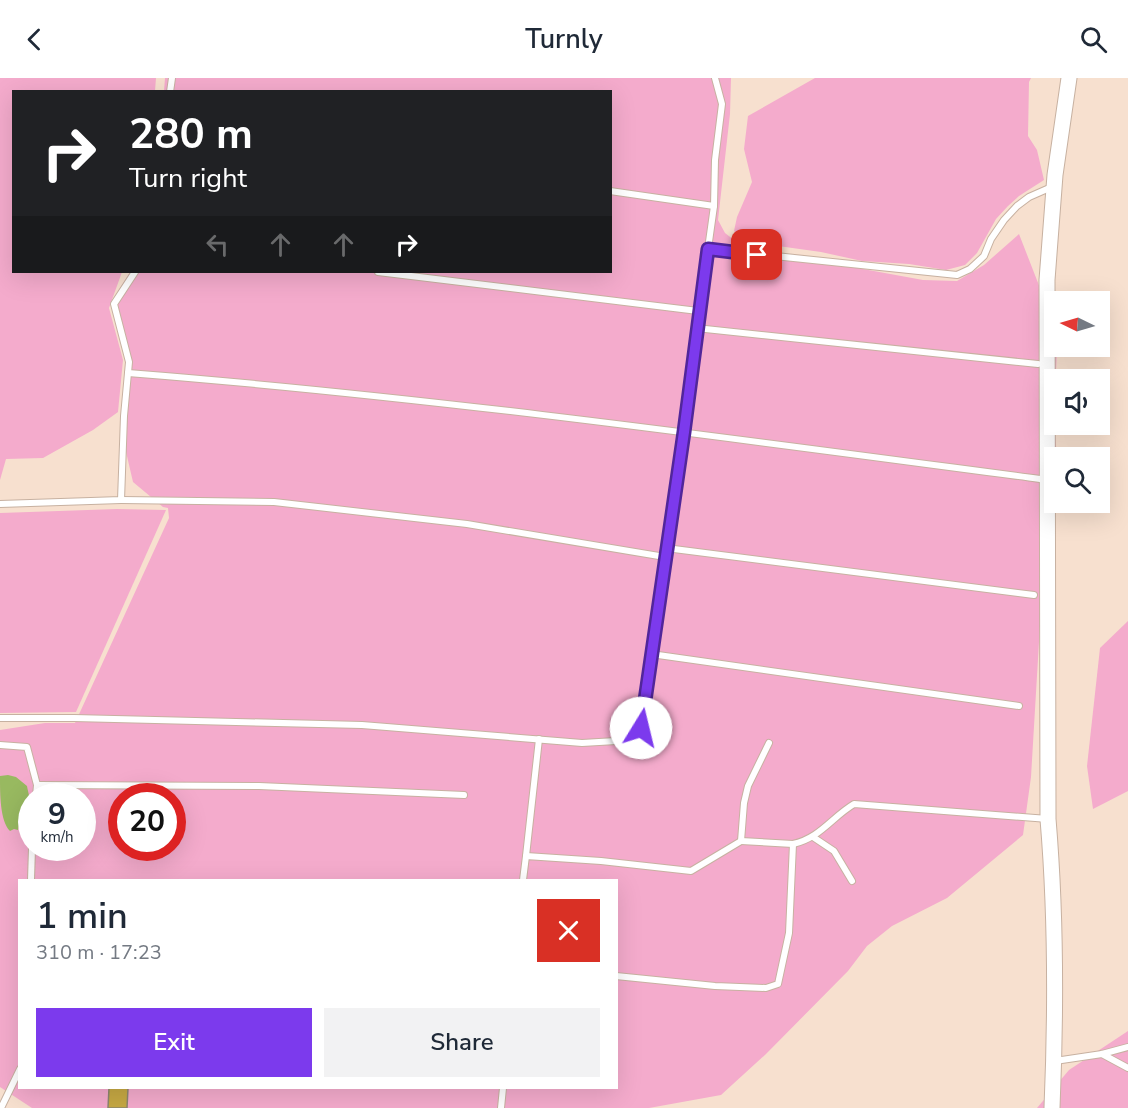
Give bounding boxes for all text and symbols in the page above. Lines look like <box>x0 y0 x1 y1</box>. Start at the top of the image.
text: Turnly <box>525 21 603 58</box>
icon: back <box>18 23 51 56</box>
icon: search <box>1077 23 1110 56</box>
text: 280 m <box>129 106 253 163</box>
icon: right <box>30 114 108 192</box>
text: Turn right <box>129 160 247 197</box>
icon: left <box>201 228 234 261</box>
icon: ahead <box>264 228 297 261</box>
icon: ahead <box>327 228 360 261</box>
icon: right <box>390 228 423 261</box>
pin <box>731 229 782 280</box>
icon: arrive <box>740 238 773 271</box>
north arrow <box>1044 291 1110 357</box>
map controls <box>1044 291 1110 513</box>
button: sound <box>1044 369 1110 435</box>
button: search <box>1044 447 1110 513</box>
position arrow <box>609 696 673 760</box>
speed limit sign: 20 <box>108 783 186 861</box>
text: 9 <box>48 794 66 835</box>
text: km/h <box>40 827 74 847</box>
text: 1 min <box>36 892 128 941</box>
button: close <box>537 899 600 962</box>
text: 310 m · 17:23 <box>36 939 162 966</box>
button: Exit <box>36 1008 312 1077</box>
button: Share <box>324 1008 600 1077</box>

